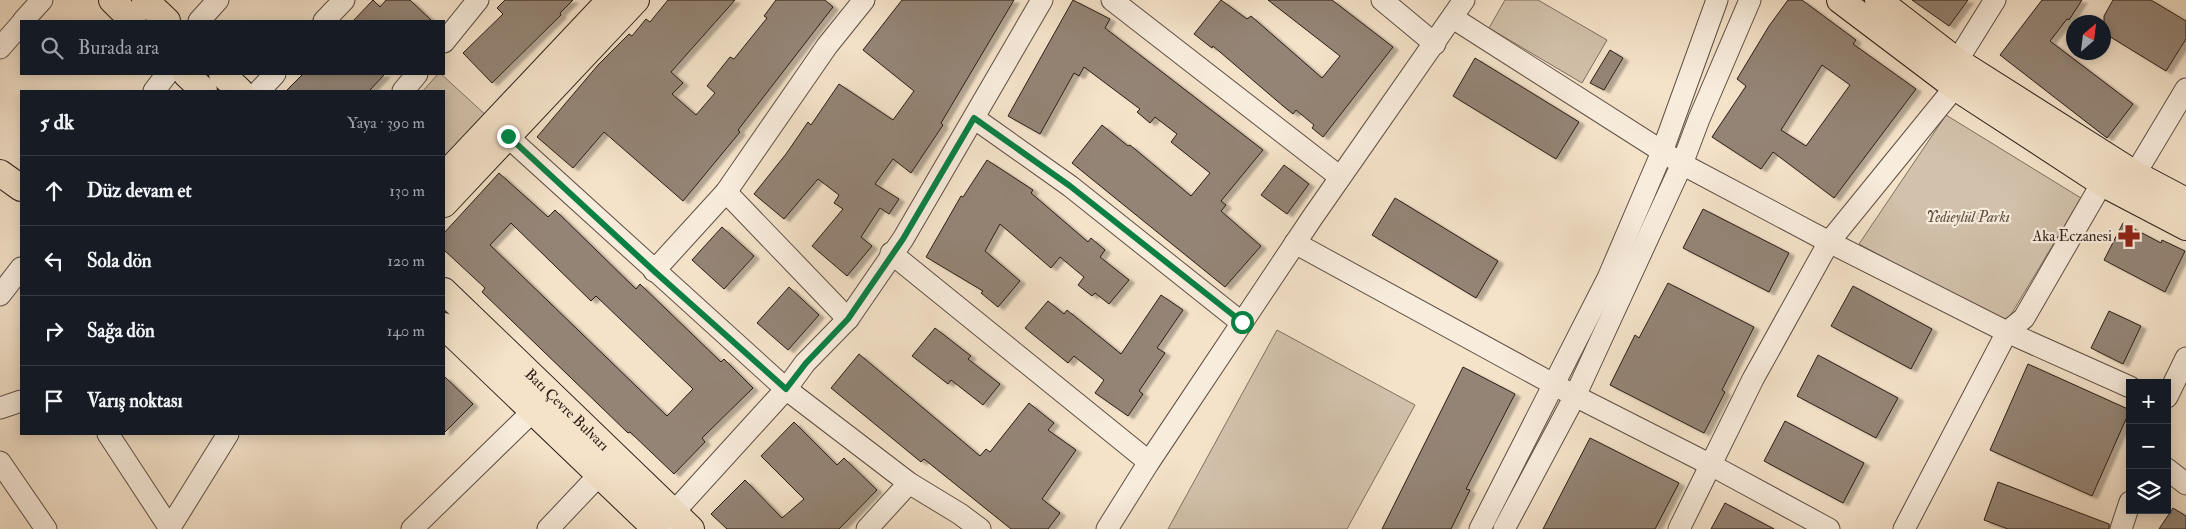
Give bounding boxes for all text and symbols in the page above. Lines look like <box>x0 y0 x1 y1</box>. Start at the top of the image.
north arrow <box>2066 15 2111 60</box>
search box <box>20 20 445 75</box>
icon: search <box>38 34 66 62</box>
text: Burada ara <box>78 36 159 60</box>
text: 5 dk <box>40 109 74 136</box>
text: Yaya · 390 m <box>347 113 425 133</box>
route end <box>497 125 520 148</box>
icon: ahead <box>40 177 68 205</box>
text: Düz devam et <box>87 179 192 203</box>
text: 130 m <box>389 181 425 201</box>
park label: Yedieylül Parkı <box>1926 208 2010 227</box>
pharmacy icon: Aka Eczanesi <box>2116 223 2142 249</box>
place label: Aka Eczanesi <box>2032 227 2112 246</box>
icon: left <box>40 247 68 275</box>
text: Sola dön <box>87 249 152 273</box>
text: 120 m <box>387 251 425 271</box>
route start <box>1231 311 1254 334</box>
icon: right <box>40 317 68 345</box>
text: Sağa dön <box>87 319 155 343</box>
text: 140 m <box>387 321 425 341</box>
street label: Batı Çevre Bulvarı <box>520 365 613 455</box>
map controls <box>2126 379 2171 514</box>
button: + <box>2126 379 2171 424</box>
icon: arrive <box>40 387 68 415</box>
text: Varış noktası <box>87 389 183 413</box>
button: − <box>2126 424 2171 469</box>
button: layers <box>2126 469 2171 514</box>

